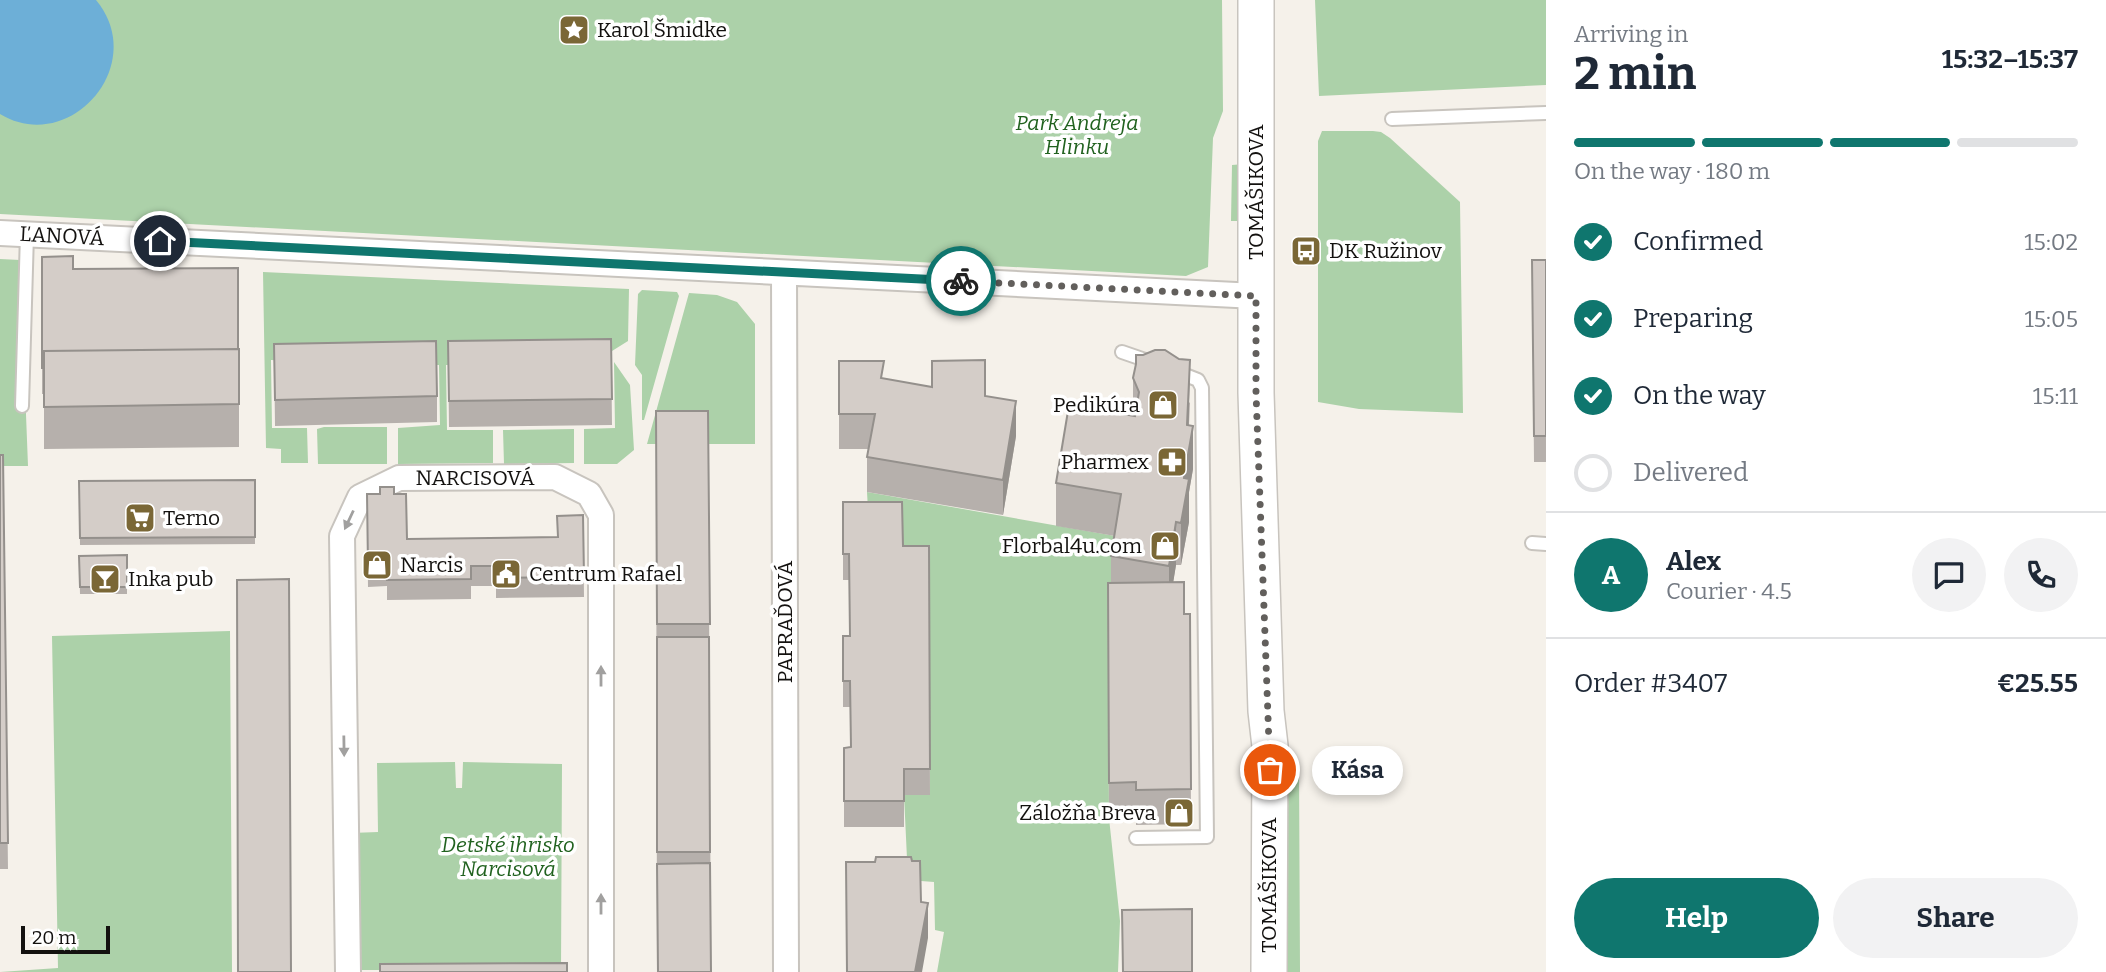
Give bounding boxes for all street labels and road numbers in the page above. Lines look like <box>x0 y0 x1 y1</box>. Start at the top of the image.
street label: TOMÁŠIKOVA <box>1243 124 1269 260</box>
street label: ĽANOVÁ <box>19 221 105 251</box>
street label: NARCISOVÁ <box>415 465 535 491</box>
street label: PAPRAĎOVÁ <box>772 561 798 683</box>
street label: TOMÁŠIKOVA <box>1256 817 1282 953</box>

